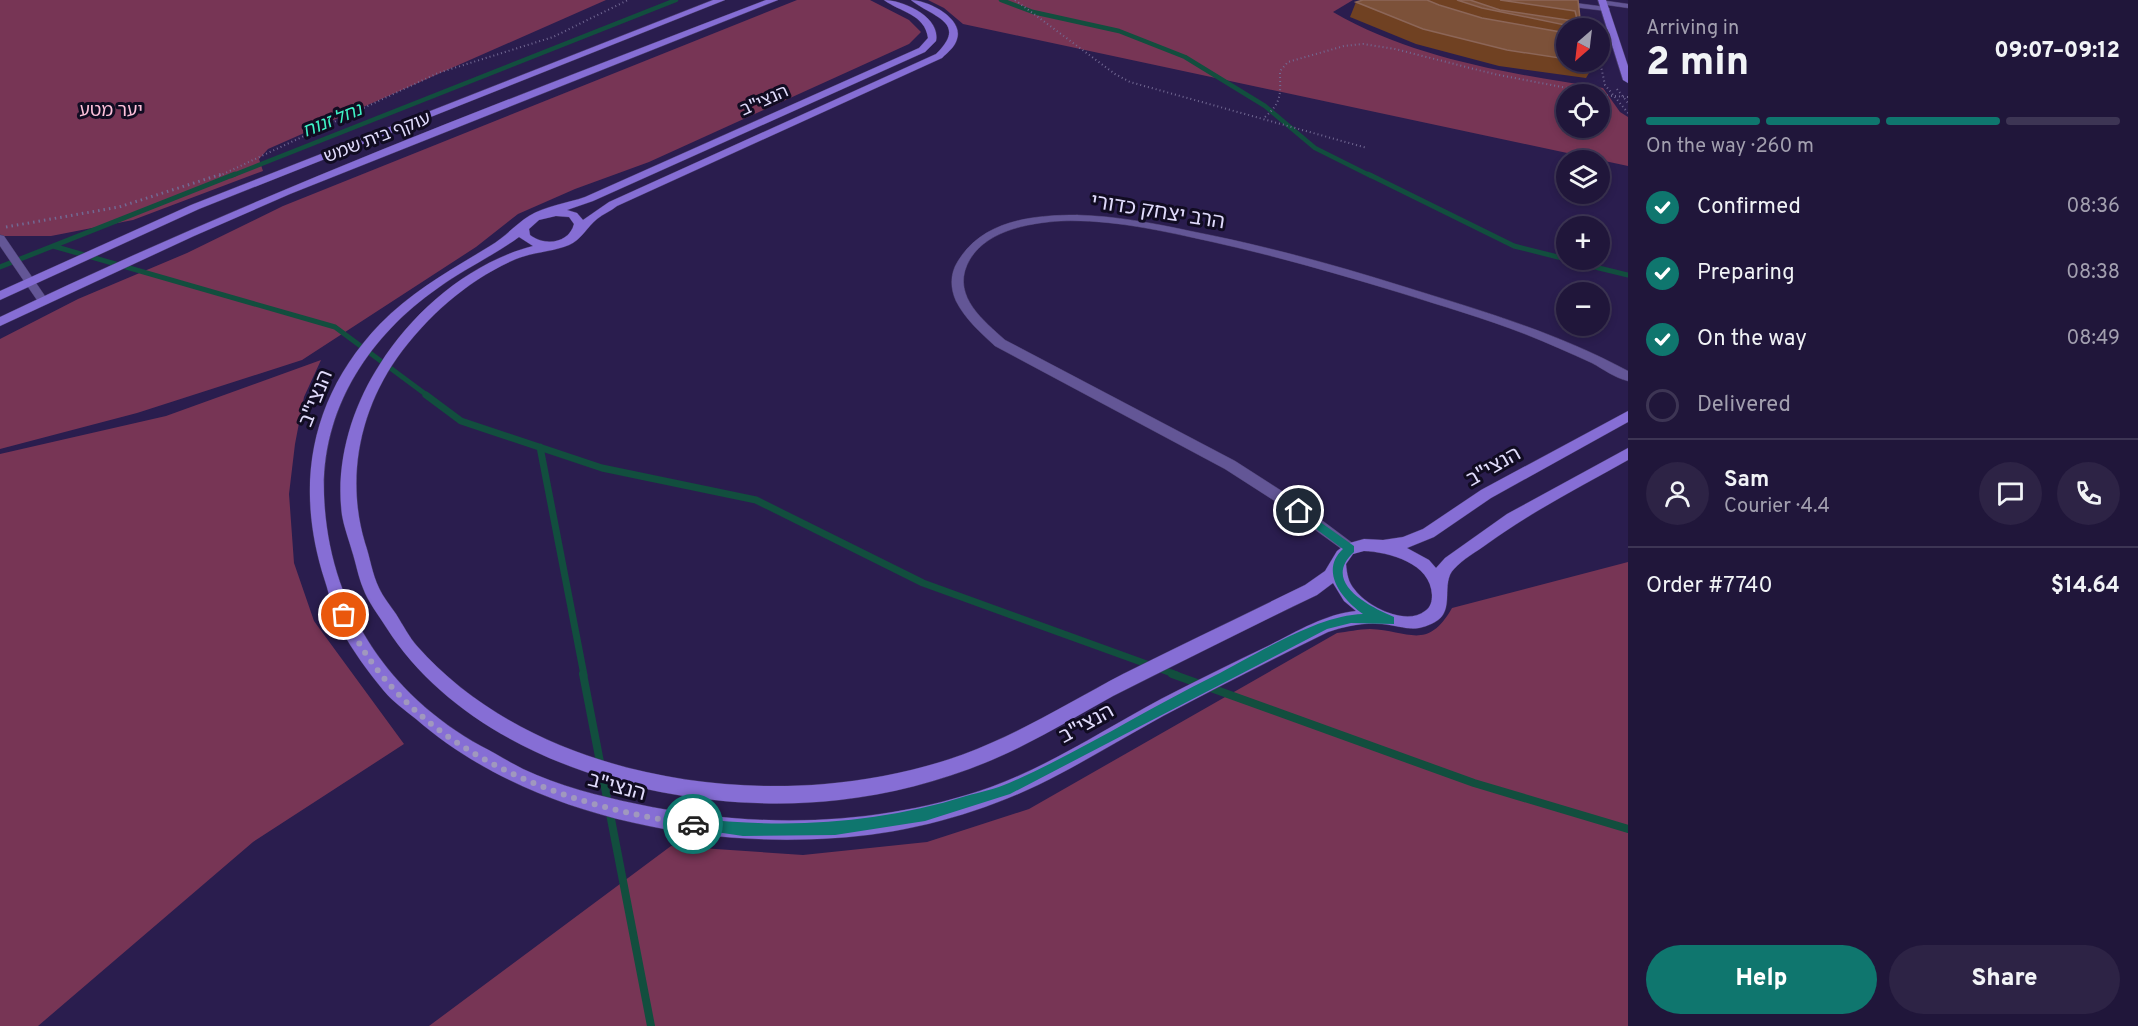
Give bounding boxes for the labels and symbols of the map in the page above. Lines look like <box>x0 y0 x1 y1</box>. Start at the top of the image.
north arrow <box>1556 18 1610 72</box>
street label: הנצי"ב <box>737 81 792 122</box>
water label: נחל זנוח <box>299 99 367 144</box>
park label: יער מטע <box>79 100 143 123</box>
street label: עוקף בית שמש <box>321 107 434 169</box>
street label: הרב יצחק כדורי <box>1089 189 1227 236</box>
street label: הנצי"ב <box>293 366 340 431</box>
street label: הנצי"ב <box>1461 441 1526 494</box>
pin <box>1273 485 1324 536</box>
pin <box>318 589 369 640</box>
street label: הנצי"ב <box>1054 698 1119 750</box>
street label: הנצי"ב <box>585 767 649 808</box>
courier <box>663 794 723 854</box>

